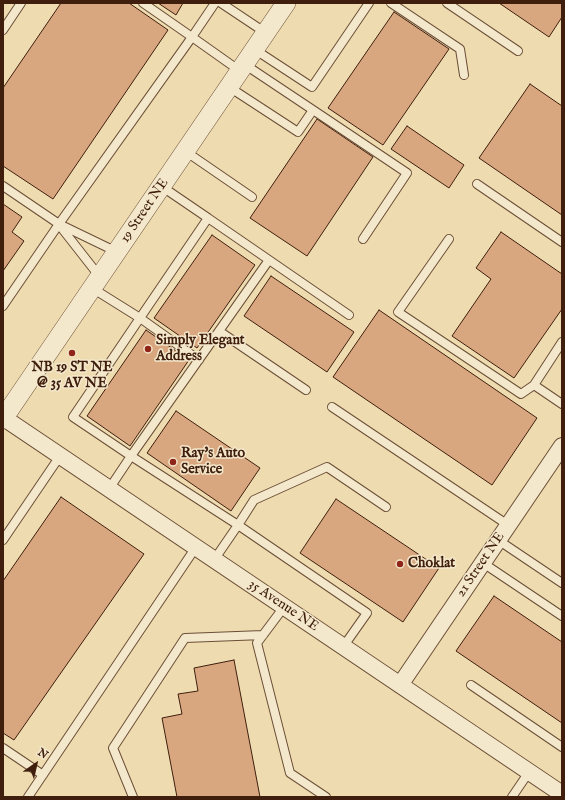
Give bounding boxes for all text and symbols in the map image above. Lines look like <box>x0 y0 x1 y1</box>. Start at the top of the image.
street label: 19 Street NE <box>117 176 173 246</box>
place label: Simply Elegant Address <box>156 333 245 366</box>
marker: Simply Elegant Address <box>143 344 153 354</box>
marker: NB 19 ST NE @ 35 AV NE <box>67 348 77 358</box>
place label: NB 19 ST NE @ 35 AV NE <box>31 360 113 392</box>
place label: Ray's Auto Service <box>181 446 245 478</box>
marker: Ray's Auto Service <box>168 457 178 467</box>
street label: 21 Street NE <box>453 529 509 601</box>
place label: Choklat <box>408 556 455 572</box>
marker: Choklat <box>395 559 405 569</box>
street label: 35 Avenue NE <box>245 576 321 636</box>
north arrow <box>16 744 56 784</box>
text: N <box>35 746 51 763</box>

